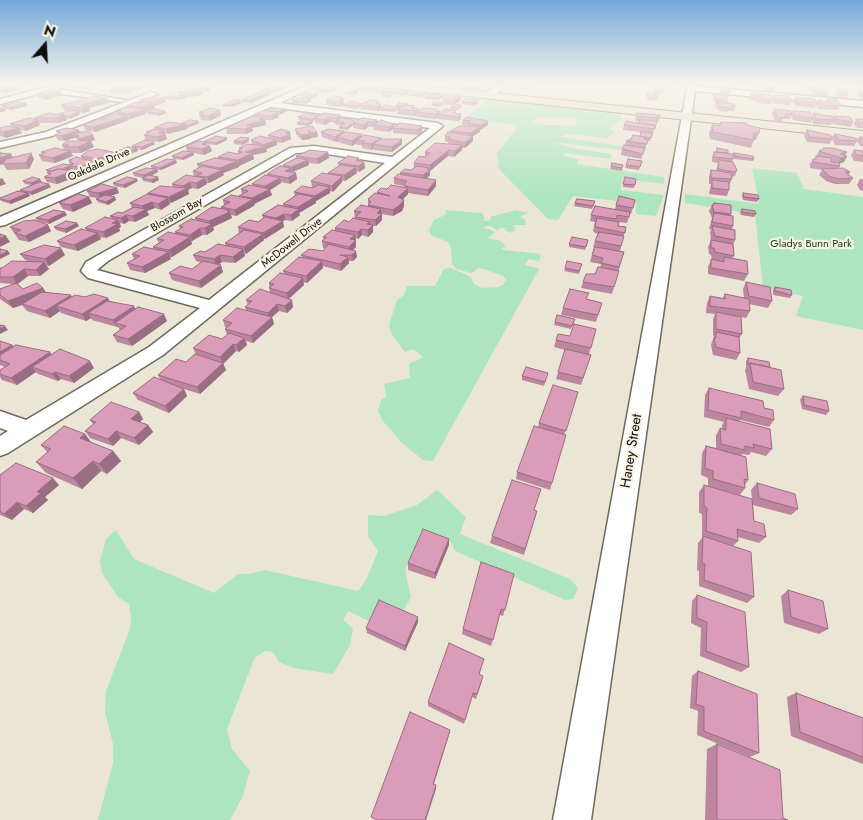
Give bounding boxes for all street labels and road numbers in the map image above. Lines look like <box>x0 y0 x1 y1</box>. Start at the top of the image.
street label: Oakdale Drive <box>66 145 132 185</box>
street label: Blossom Bay <box>149 195 205 235</box>
street label: McDowell Drive <box>259 215 325 271</box>
street label: Haney Street <box>618 413 646 489</box>

